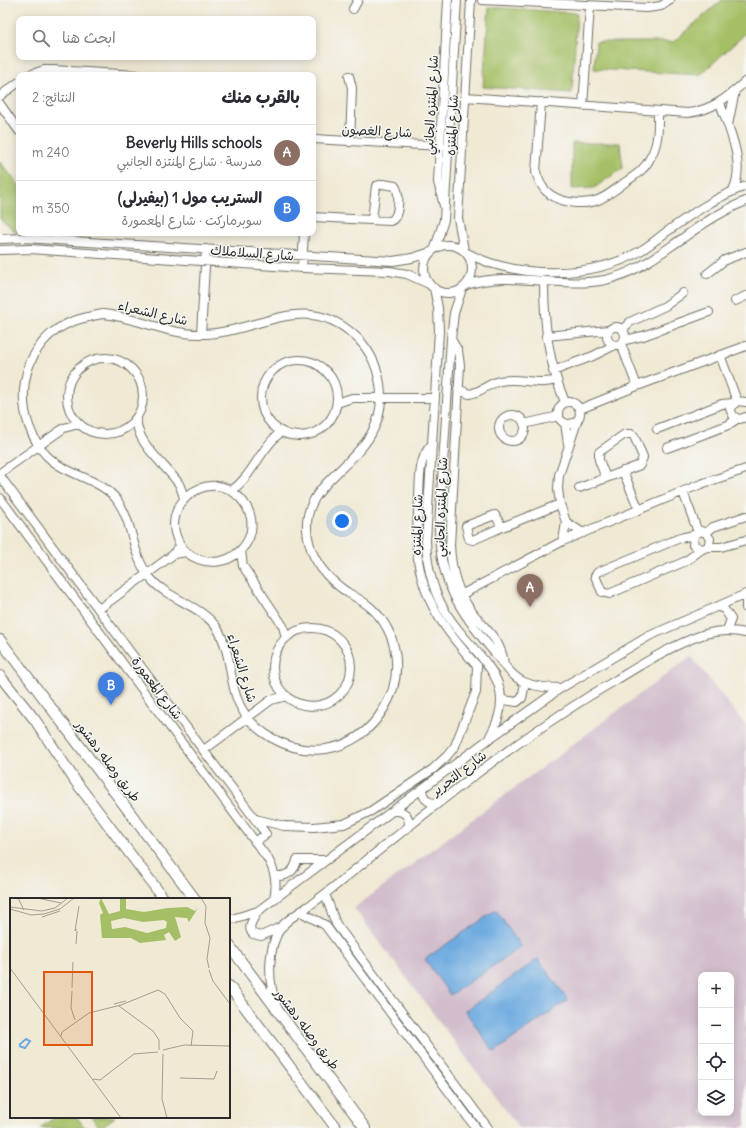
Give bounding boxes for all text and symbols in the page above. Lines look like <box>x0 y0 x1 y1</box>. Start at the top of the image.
search box <box>16 16 316 60</box>
icon: search <box>30 27 52 49</box>
text: ابحث هنا <box>62 28 116 47</box>
street label: شارع المنتزه الجانبي <box>420 55 445 156</box>
text: بالقرب منك <box>221 86 300 108</box>
text: النتائج: 2 <box>32 89 75 106</box>
street label: شارع المنتزه <box>442 94 463 156</box>
street label: شارع الغصون <box>341 121 413 142</box>
text: Beverly Hills schools <box>126 133 262 152</box>
text: 240 m <box>32 144 70 161</box>
text: A <box>283 144 291 161</box>
text: مدرسة · شارع المنتزه الجانبي <box>117 153 262 170</box>
text: الستريب مول 1 (بيفيرلى) <box>118 188 262 207</box>
text: 350 m <box>32 200 70 217</box>
text: B <box>283 200 291 217</box>
text: سوبرماركت · شارع المعمورة <box>121 212 262 229</box>
street label: شارع السلاملاك <box>210 242 294 265</box>
street label: شارع الشعراء <box>116 297 190 330</box>
street label: شارع المنتزه الجانبي <box>431 457 454 557</box>
street label: شارع المنتزه <box>407 494 428 556</box>
your location <box>332 511 352 531</box>
pin: A <box>517 574 543 607</box>
street label: شارع الشعراء <box>223 632 261 705</box>
street label: شارع المعمورة <box>127 653 186 723</box>
pin: B <box>98 672 124 705</box>
street label: طريق وصله دهشور <box>70 716 144 806</box>
street label: شارع التحرير <box>427 747 491 801</box>
inset map <box>10 898 230 1118</box>
map controls <box>698 972 734 1116</box>
button: + <box>698 972 734 1008</box>
street label: طريق وصله دهشور <box>269 984 343 1074</box>
button: − <box>698 1008 734 1044</box>
button: locate <box>698 1044 734 1080</box>
button: layers <box>698 1080 734 1116</box>

